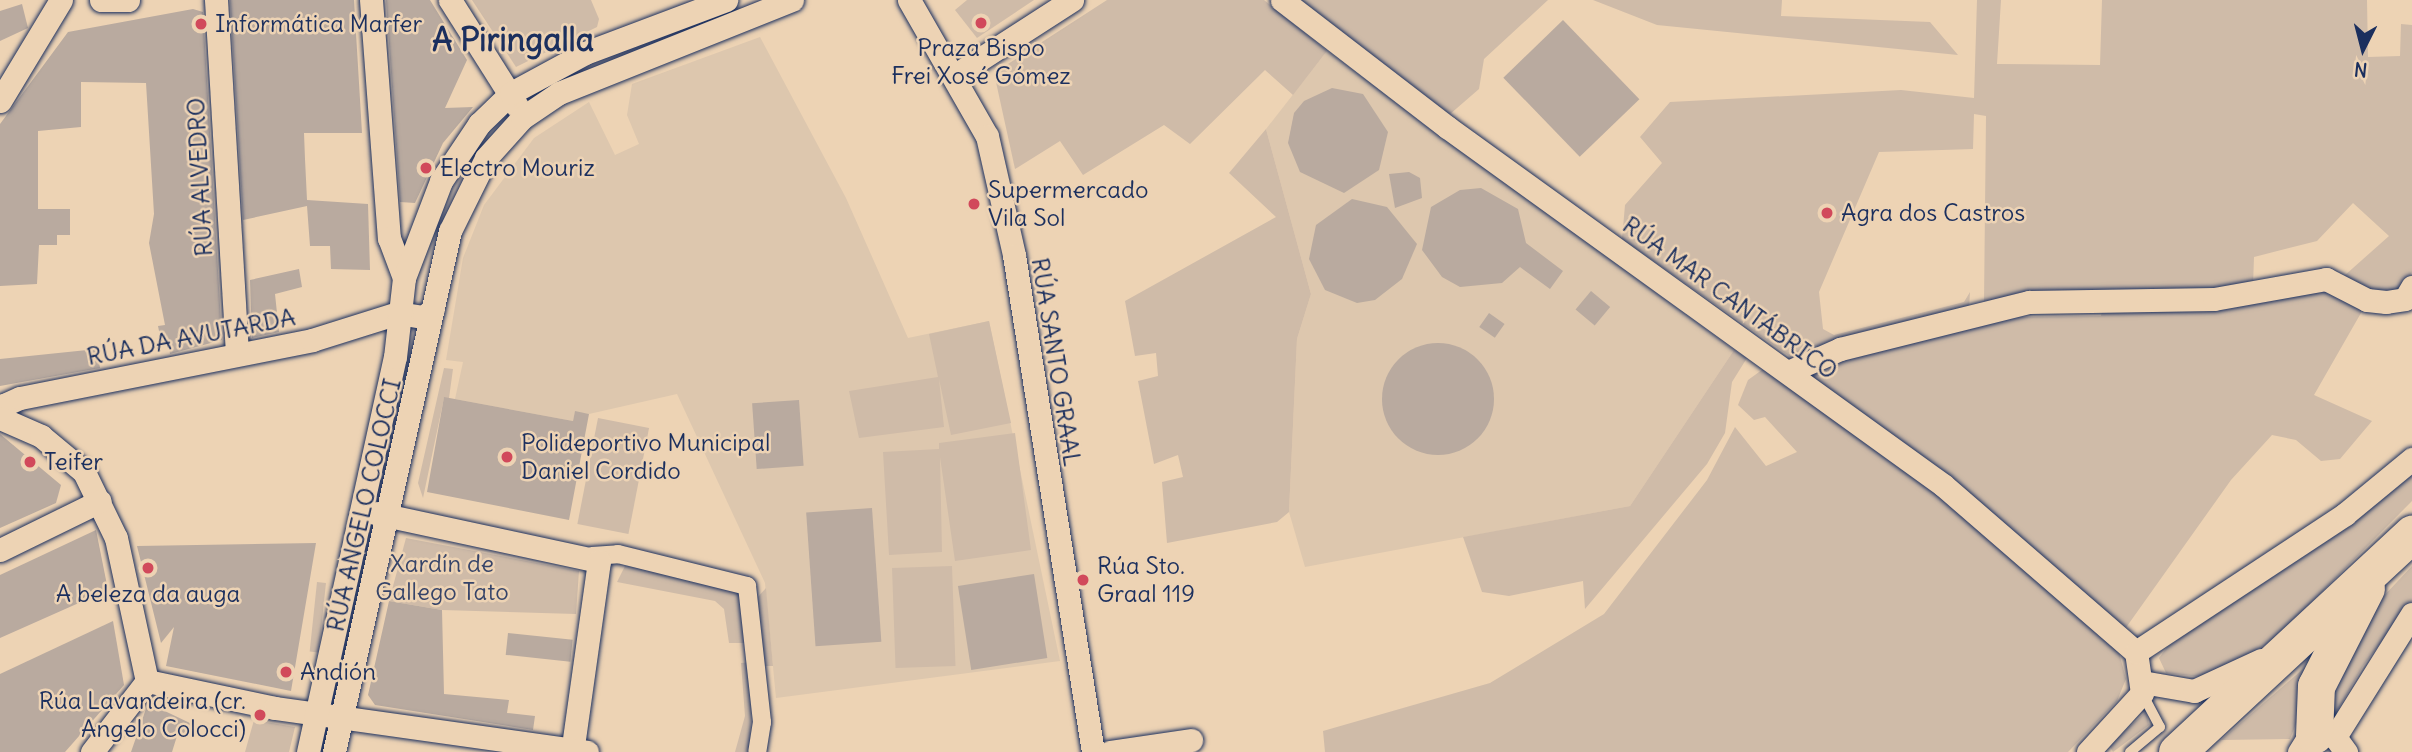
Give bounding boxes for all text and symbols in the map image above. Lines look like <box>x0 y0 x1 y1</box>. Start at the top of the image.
place label: Informática Marfer <box>215 10 422 38</box>
north arrow <box>2328 14 2398 84</box>
marker: Praza Bispo Frei Xosé Gómez <box>973 15 989 31</box>
marker: Informática Marfer <box>193 16 209 32</box>
district label: A Piringalla <box>432 21 594 59</box>
place label: Praza Bispo Frei Xosé Gómez <box>891 34 1071 90</box>
text: N <box>2353 57 2369 83</box>
street label: RÚA ALVEDRO <box>181 97 219 257</box>
place label: Electro Mouriz <box>440 154 595 182</box>
marker: Electro Mouriz <box>418 160 434 176</box>
place label: Supermercado Vila Sol <box>988 176 1149 232</box>
marker: Supermercado Vila Sol <box>966 196 982 212</box>
place label: Agra dos Castros <box>1841 199 2025 227</box>
marker: Agra dos Castros <box>1819 205 1835 221</box>
street label: RÚA MAR CANTÁBRICO <box>1617 210 1843 386</box>
street label: RÚA SANTO GRAAL <box>1025 256 1087 468</box>
street label: RÚA DA AVUTARDA <box>84 303 298 371</box>
street label: RÚA ANGELO COLOCCI <box>321 376 407 634</box>
place label: Polideportivo Municipal Daniel Cordido <box>521 429 770 485</box>
place label: Teifer <box>44 448 103 476</box>
marker: Polideportivo Municipal Daniel Cordido <box>499 449 515 465</box>
marker: Teifer <box>22 454 38 470</box>
park label: Xardín de Gallego Tato <box>375 550 509 606</box>
place label: Rúa Sto. Graal 119 <box>1097 552 1195 608</box>
marker: A beleza da auga <box>140 560 156 576</box>
marker: Rúa Sto. Graal 119 <box>1075 572 1091 588</box>
place label: A beleza da auga <box>56 580 240 608</box>
place label: Andión <box>300 658 376 686</box>
marker: Andión <box>278 664 294 680</box>
place label: Rúa Lavandeira (cr. Angelo Colocci) <box>39 687 246 743</box>
marker: Rúa Lavandeira (cr. Angelo Colocci) <box>252 707 268 723</box>

